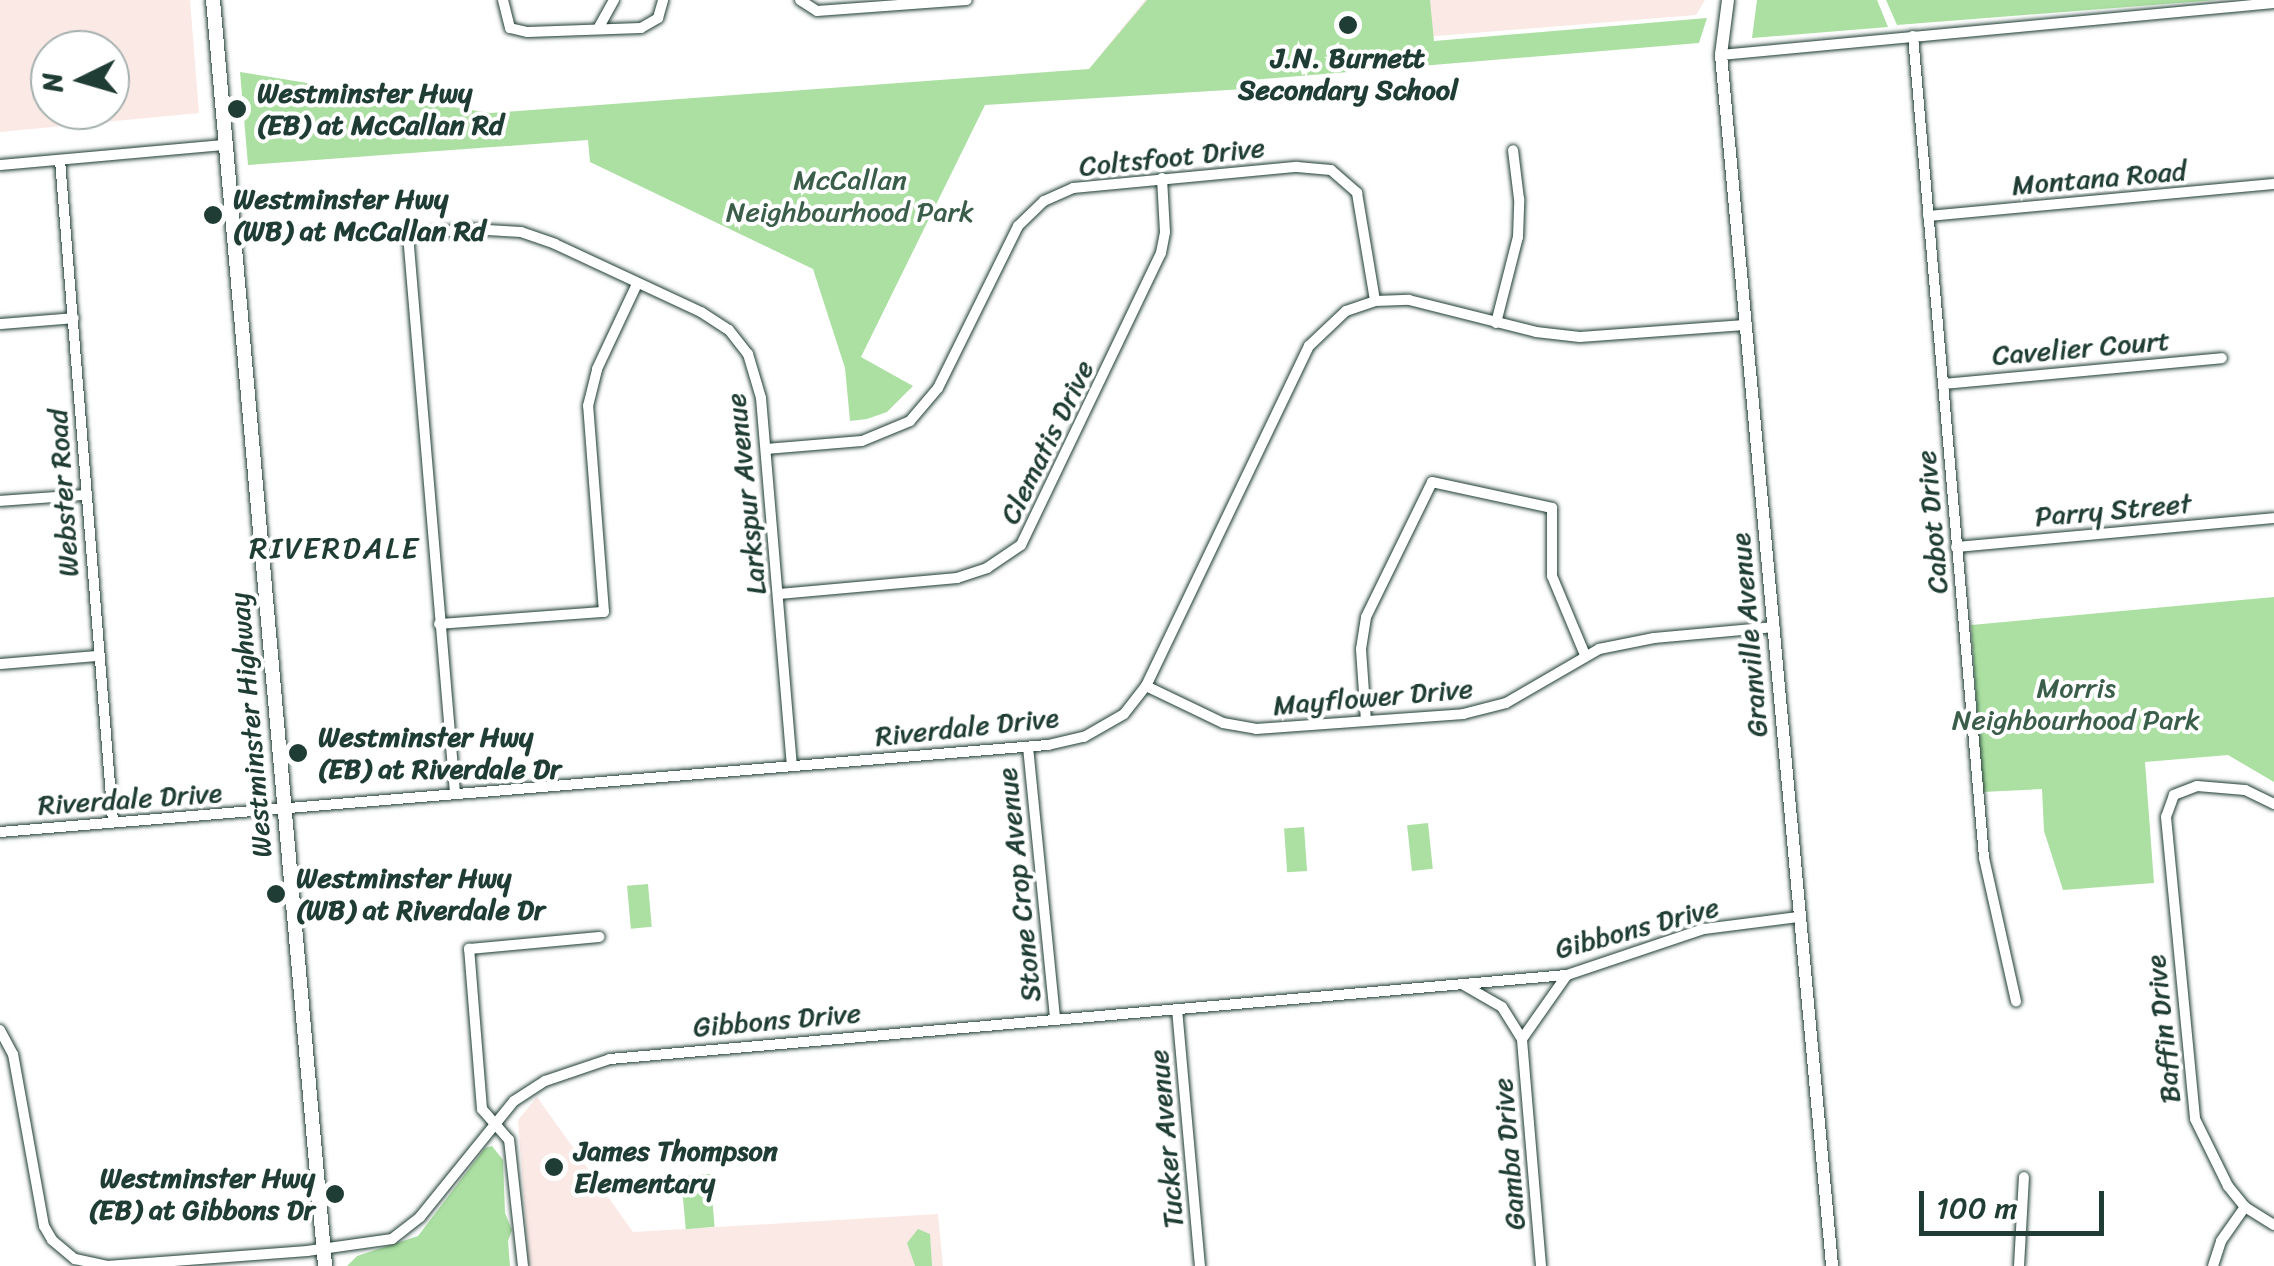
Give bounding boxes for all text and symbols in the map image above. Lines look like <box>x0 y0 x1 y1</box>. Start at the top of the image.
marker: J.N. Burnett Secondary School <box>1337 14 1359 36</box>
north arrow <box>30 30 130 130</box>
place label: J.N. Burnett Secondary School <box>1238 41 1458 107</box>
text: N <box>26 71 77 94</box>
place label: Westminster Hwy (EB) at McCallan Rd <box>257 76 503 142</box>
marker: Westminster Hwy (EB) at McCallan Rd <box>226 98 248 120</box>
street label: Coltsfoot Drive <box>1077 131 1267 183</box>
street label: Montana Road <box>2010 154 2188 202</box>
park label: McCallan Neighbourhood Park <box>726 163 974 229</box>
place label: Westminster Hwy (WB) at McCallan Rd <box>233 182 486 248</box>
marker: Westminster Hwy (WB) at McCallan Rd <box>202 204 224 226</box>
street label: Cavelier Court <box>1991 323 2171 373</box>
street label: Clematis Drive <box>993 355 1101 529</box>
street label: Larkspur Avenue <box>719 391 773 597</box>
street label: Webster Road <box>40 408 86 578</box>
street label: Cabot Drive <box>1909 449 1955 595</box>
street label: Parry Street <box>2033 486 2193 534</box>
district label: RIVERDALE <box>249 530 421 566</box>
street label: Granville Avenue <box>1723 531 1775 739</box>
street label: Westminster Highway <box>223 591 279 859</box>
park label: Morris Neighbourhood Park <box>1952 671 2200 737</box>
street label: Mayflower Drive <box>1272 672 1474 722</box>
street label: Riverdale Drive <box>873 701 1061 753</box>
place label: Westminster Hwy (EB) at Riverdale Dr <box>318 720 562 786</box>
marker: Westminster Hwy (EB) at Riverdale Dr <box>287 742 309 764</box>
street label: Stone Crop Avenue <box>990 766 1048 1004</box>
street label: Riverdale Drive <box>36 776 224 822</box>
place label: Westminster Hwy (WB) at Riverdale Dr <box>296 861 547 927</box>
marker: Westminster Hwy (WB) at Riverdale Dr <box>265 883 287 905</box>
street label: Gibbons Drive <box>1551 890 1723 966</box>
street label: Baffin Drive <box>2138 953 2188 1105</box>
street label: Gibbons Drive <box>692 996 862 1044</box>
street label: Tucker Avenue <box>1141 1048 1191 1230</box>
street label: Gamba Drive <box>1486 1076 1532 1232</box>
place label: James Thompson Elementary <box>574 1134 780 1200</box>
marker: James Thompson Elementary <box>543 1156 565 1178</box>
place label: Westminster Hwy (EB) at Gibbons Dr <box>88 1161 315 1227</box>
scale bar <box>1924 1171 2109 1233</box>
text: 100 m <box>1936 1181 2018 1235</box>
marker: Westminster Hwy (EB) at Gibbons Dr <box>324 1183 346 1205</box>

